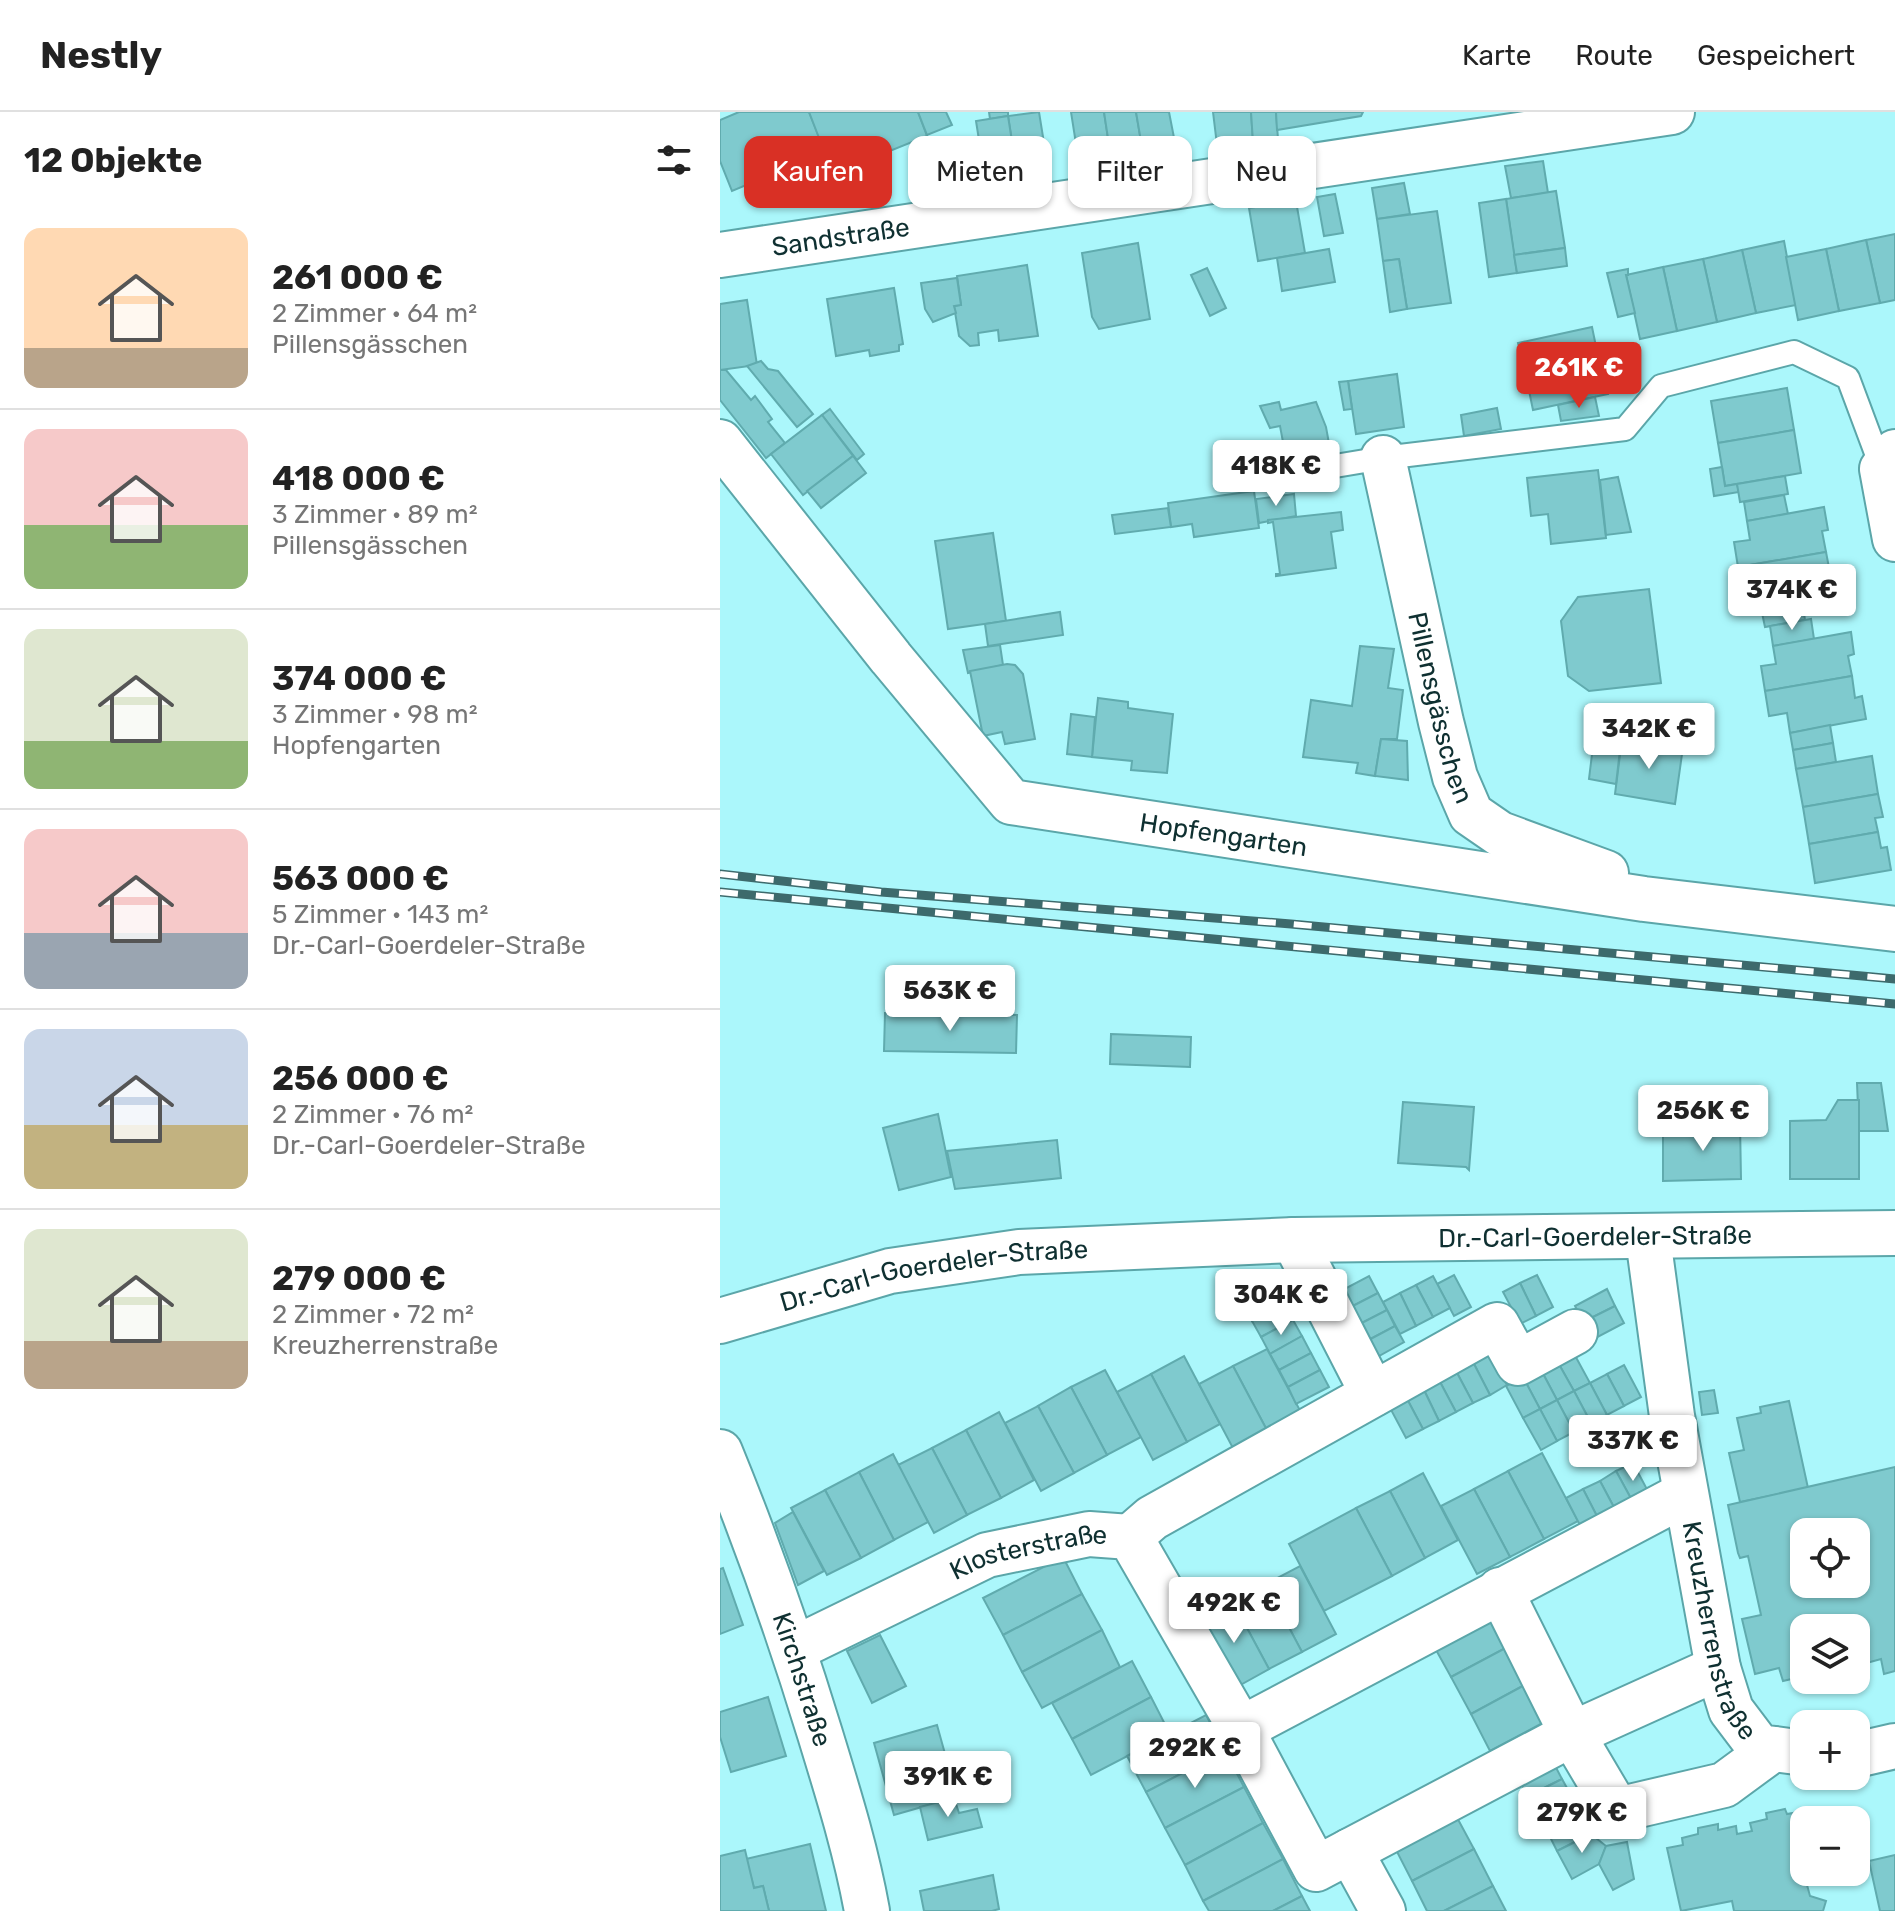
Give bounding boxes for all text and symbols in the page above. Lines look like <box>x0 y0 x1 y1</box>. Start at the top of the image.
text: Nestly <box>40 32 162 78</box>
text: Karte <box>1462 39 1531 72</box>
text: Route <box>1575 39 1653 72</box>
text: Gespeichert <box>1697 39 1855 72</box>
chip: Kaufen <box>744 136 892 208</box>
chip: Mieten <box>908 136 1052 208</box>
chip: Filter <box>1068 136 1192 208</box>
chip: Neu <box>1208 136 1316 208</box>
icon: filters <box>652 138 696 182</box>
text: 12 Objekte <box>24 140 202 181</box>
street label: Sandstraße <box>770 211 912 263</box>
text: 261 000 € <box>272 257 443 298</box>
icon: home <box>88 260 184 356</box>
text: 2 Zimmer · 64 m² <box>272 298 477 329</box>
text: Pillensgässchen <box>272 329 468 360</box>
pin: 261K € <box>1514 342 1644 410</box>
text: 261K € <box>1534 352 1624 383</box>
pin: 418K € <box>1211 440 1341 508</box>
text: 418K € <box>1231 450 1321 481</box>
text: 418 000 € <box>272 458 445 499</box>
icon: home <box>88 461 184 557</box>
text: 3 Zimmer · 89 m² <box>272 499 478 530</box>
text: Pillensgässchen <box>272 530 468 561</box>
pin: 374K € <box>1727 564 1857 632</box>
text: 374K € <box>1746 574 1838 605</box>
street label: Pillensgässchen <box>1402 609 1480 808</box>
text: 374 000 € <box>272 658 447 699</box>
icon: home <box>88 661 184 757</box>
text: 3 Zimmer · 98 m² <box>272 699 478 730</box>
pin: 342K € <box>1584 703 1714 771</box>
text: 342K € <box>1602 713 1696 744</box>
text: Hopfengarten <box>272 730 441 761</box>
street label: Hopfengarten <box>1138 806 1310 863</box>
text: 563 000 € <box>272 858 449 899</box>
icon: home <box>88 861 184 957</box>
text: 5 Zimmer · 143 m² <box>272 899 488 930</box>
text: Dr.-Carl-Goerdeler-Straße <box>272 930 586 961</box>
pin: 563K € <box>885 965 1015 1033</box>
text: 563K € <box>903 975 997 1006</box>
text: 256 000 € <box>272 1058 449 1099</box>
icon: home <box>88 1061 184 1157</box>
pin: 256K € <box>1638 1085 1768 1153</box>
text: 256K € <box>1656 1095 1750 1126</box>
text: 2 Zimmer · 76 m² <box>272 1099 473 1130</box>
text: Dr.-Carl-Goerdeler-Straße <box>272 1130 586 1161</box>
street label: Dr.-Carl-Goerdeler-Straße <box>1438 1219 1752 1254</box>
street label: Dr.-Carl-Goerdeler-Straße <box>776 1233 1089 1318</box>
text: 279 000 € <box>272 1258 446 1299</box>
icon: home <box>88 1261 184 1357</box>
pin: 304K € <box>1216 1269 1346 1337</box>
text: 304K € <box>1233 1279 1329 1310</box>
text: 2 Zimmer · 72 m² <box>272 1299 474 1330</box>
text: Kreuzherrenstraße <box>272 1330 498 1361</box>
pin: 337K € <box>1568 1415 1698 1483</box>
text: 337K € <box>1587 1425 1679 1456</box>
street label: Klosterstraße <box>944 1518 1108 1586</box>
map controls <box>1790 1518 1870 1886</box>
button: locate <box>1790 1518 1870 1598</box>
street label: Kreuzherrenstraße <box>1676 1519 1764 1746</box>
pin: 492K € <box>1169 1577 1299 1645</box>
text: 492K € <box>1187 1587 1281 1618</box>
street label: Kirchstraße <box>766 1608 838 1750</box>
button: layers <box>1790 1614 1870 1694</box>
button: + <box>1790 1710 1870 1790</box>
pin: 292K € <box>1130 1722 1260 1790</box>
text: 292K € <box>1148 1732 1242 1763</box>
pin: 391K € <box>883 1751 1013 1819</box>
text: 391K € <box>903 1761 993 1792</box>
pin: 279K € <box>1517 1787 1647 1855</box>
text: 279K € <box>1536 1797 1628 1828</box>
button: − <box>1790 1806 1870 1886</box>

